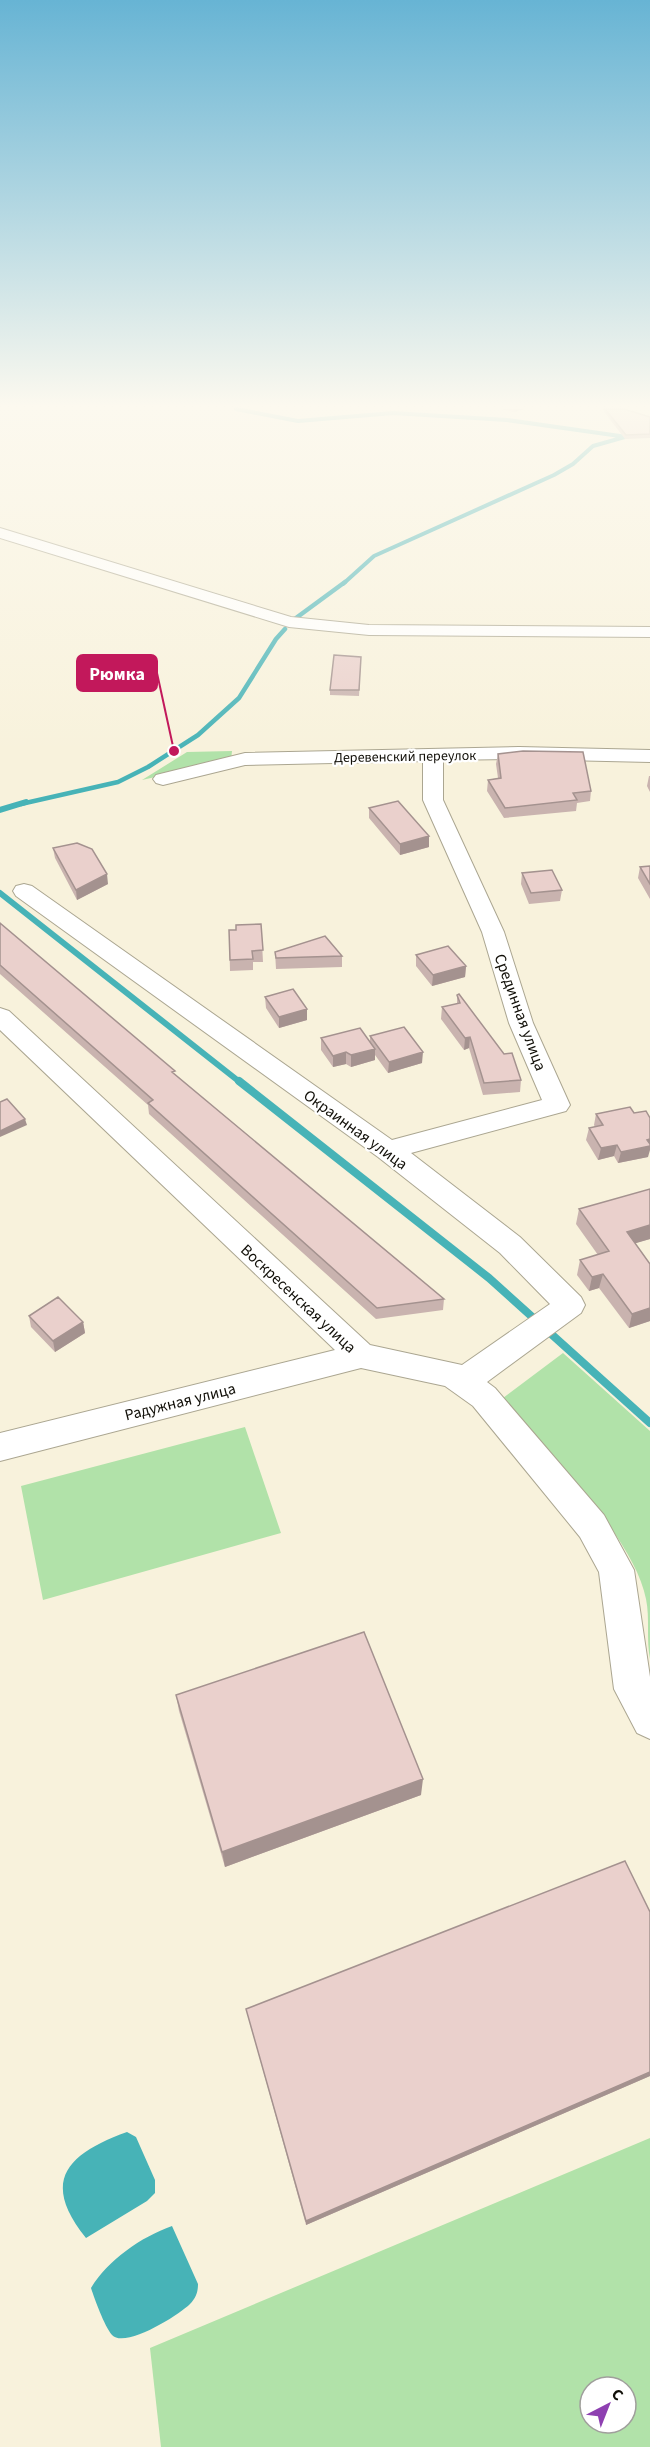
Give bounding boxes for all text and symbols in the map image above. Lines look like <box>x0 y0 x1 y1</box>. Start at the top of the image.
callout: Рюмка <box>77 655 157 691</box>
text: Рюмка <box>89 662 145 687</box>
street label: Деревенский переулок <box>334 746 476 768</box>
street label: Срединная улица <box>489 951 551 1074</box>
street label: Окраинная улица <box>299 1085 412 1175</box>
street label: Воскресенская улица <box>236 1239 361 1358</box>
street label: Радужная улица <box>122 1378 238 1426</box>
north arrow <box>578 2375 638 2435</box>
text: С <box>607 2383 628 2406</box>

